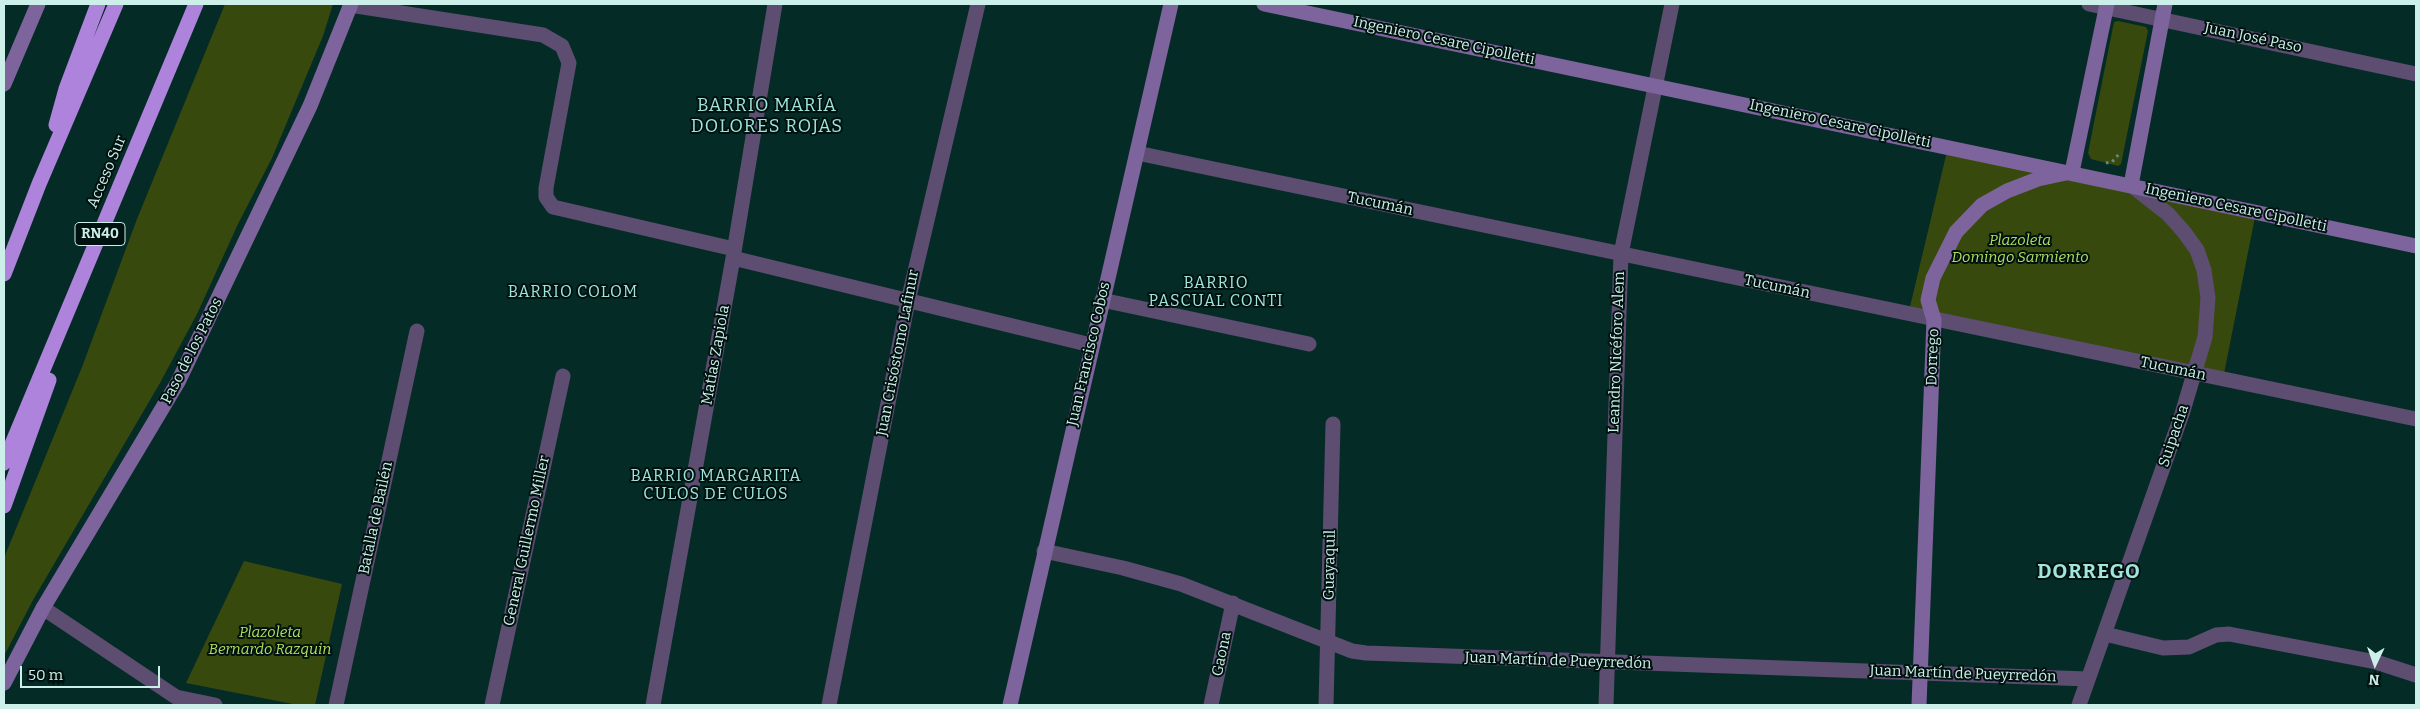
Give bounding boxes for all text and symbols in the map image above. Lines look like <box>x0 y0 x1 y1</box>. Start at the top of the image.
street label: Ingeniero Cesare Cipolletti <box>1352 13 1536 69</box>
street label: Juan José Paso <box>2203 19 2303 57</box>
district label: BARRIO MARÍA DOLORES ROJAS <box>689 95 845 138</box>
street label: Ingeniero Cesare Cipolletti <box>1748 96 1932 152</box>
street label: Acceso Sur <box>84 133 130 211</box>
street label: Ingeniero Cesare Cipolletti <box>2144 180 2328 236</box>
street label: Tucumán <box>1346 188 1414 220</box>
road number: RN40 <box>75 222 125 245</box>
park label: Plazoleta Domingo Sarmiento <box>1952 232 2088 267</box>
street label: Juan Crisóstomo Lafinur <box>873 268 923 438</box>
street label: Leandro Nicéforo Alem <box>1605 271 1629 433</box>
street label: Tucumán <box>1743 271 1811 303</box>
district label: BARRIO PASCUAL CONTI <box>1147 274 1285 312</box>
street label: Juan Francisco Cobos <box>1064 280 1114 428</box>
district label: BARRIO COLOM <box>506 283 640 303</box>
street label: Paso de los Patos <box>158 295 226 407</box>
street label: Matías Zapiola <box>698 304 734 406</box>
street label: Dorrego <box>1923 328 1943 386</box>
street label: Tucumán <box>2139 353 2207 385</box>
street label: Suipacha <box>2155 403 2193 469</box>
street label: General Guillermo Miller <box>500 454 554 628</box>
street label: Batalla de Bailén <box>355 460 397 576</box>
district label: BARRIO MARGARITA CULOS DE CULOS <box>629 467 803 505</box>
street label: Guayaquil <box>1320 530 1340 600</box>
district label: DORREGO <box>2036 560 2142 584</box>
park label: Plazoleta Bernardo Razquin <box>209 624 331 659</box>
street label: Gaona <box>1208 630 1236 678</box>
north arrow <box>2350 639 2400 689</box>
street label: Juan Martín de Pueyrredón <box>1464 649 1652 673</box>
scale bar <box>22 656 162 688</box>
street label: Juan Martín de Pueyrredón <box>1869 662 2057 686</box>
text: 50 m <box>28 666 63 684</box>
text: N <box>2368 671 2380 688</box>

